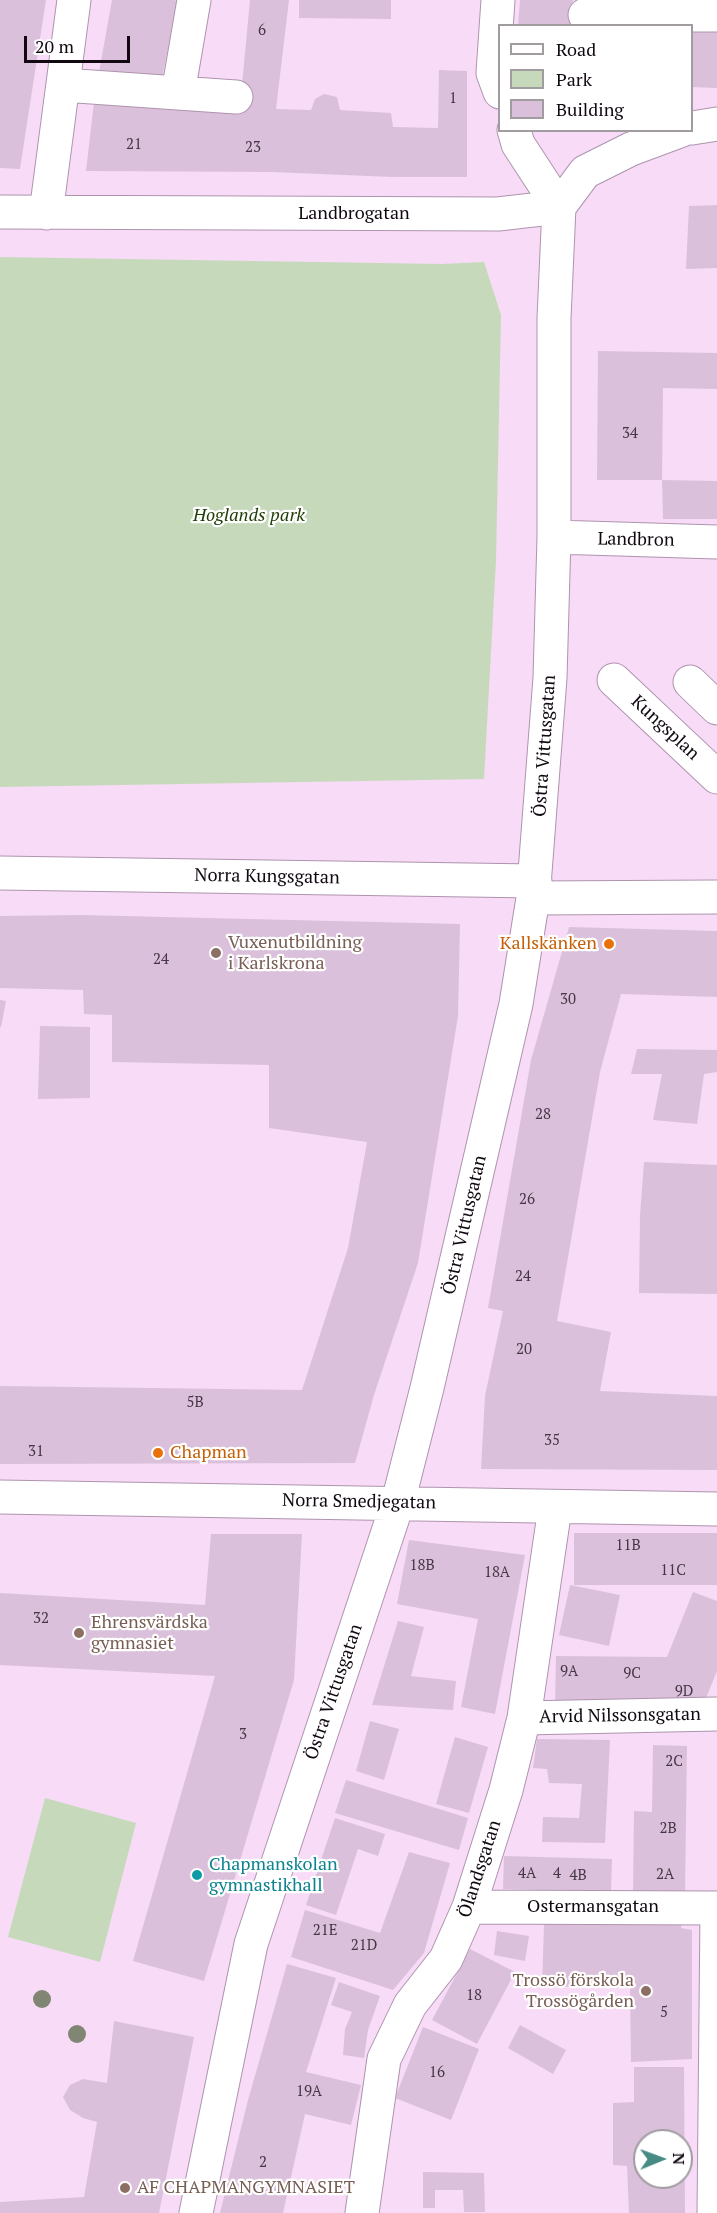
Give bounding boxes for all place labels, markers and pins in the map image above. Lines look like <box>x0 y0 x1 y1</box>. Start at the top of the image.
place label: Vuxenutbildning i Karlskrona <box>228 932 362 974</box>
place label: Kallskänken <box>500 933 597 955</box>
marker: Kallskänken <box>602 937 616 951</box>
marker: Vuxenutbildning i Karlskrona <box>209 946 223 960</box>
place label: Chapman <box>170 1442 247 1464</box>
marker: Chapman <box>151 1446 165 1460</box>
place label: Ehrensvärdska gymnasiet <box>91 1612 208 1654</box>
marker: Ehrensvärdska gymnasiet <box>72 1626 86 1640</box>
place label: Chapmanskolan gymnastikhall <box>209 1854 338 1896</box>
marker: Chapmanskolan gymnastikhall <box>190 1868 204 1882</box>
place label: Trossö förskola Trossögården <box>513 1970 634 2012</box>
marker: Trossö förskola Trossögården <box>639 1984 653 1998</box>
place label: AF CHAPMANGYMNASIET <box>137 2177 355 2199</box>
marker: AF CHAPMANGYMNASIET <box>118 2181 132 2195</box>

